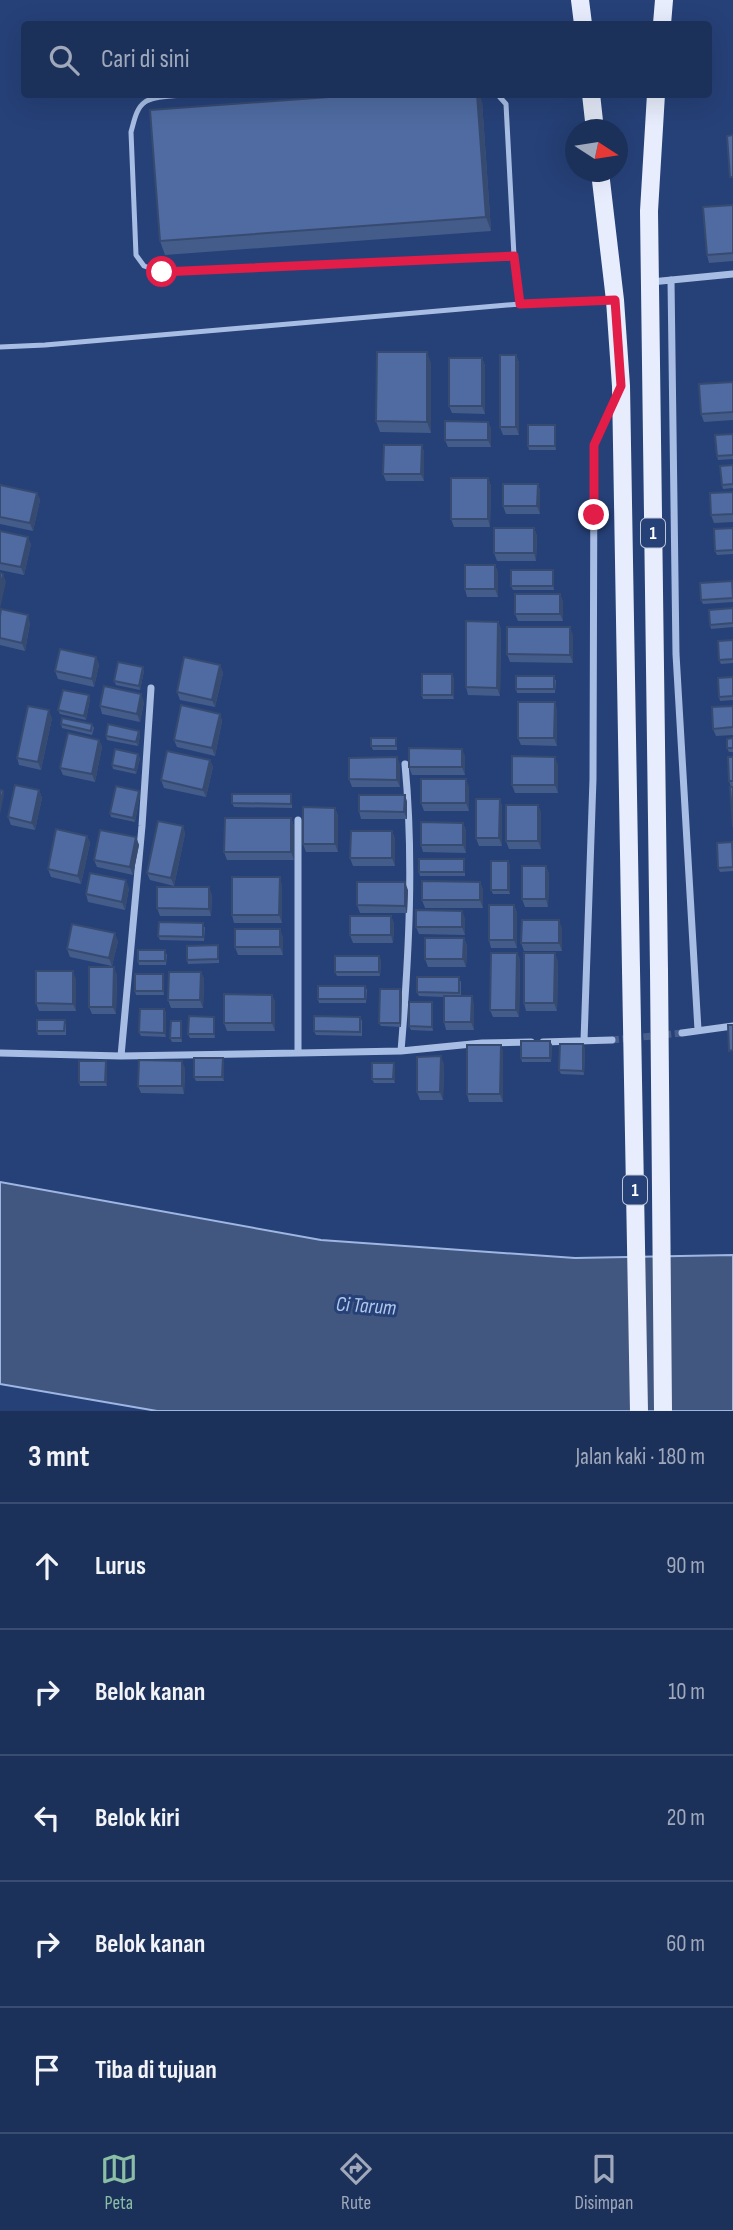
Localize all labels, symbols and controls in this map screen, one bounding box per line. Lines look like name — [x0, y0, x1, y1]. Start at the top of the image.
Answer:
search box — [21, 21, 712, 98]
icon: search — [45, 41, 83, 79]
text: Cari di sini — [101, 44, 190, 75]
north arrow — [565, 119, 628, 182]
route start — [146, 256, 177, 287]
route end — [578, 499, 609, 530]
road number: 1 — [641, 518, 665, 548]
road number: 1 — [623, 1176, 647, 1204]
water label: Ci Tarum — [335, 1291, 397, 1321]
text: 3 mnt — [28, 1439, 89, 1475]
text: Jalan kaki · 180 m — [575, 1443, 705, 1471]
icon: ahead — [28, 1547, 66, 1585]
text: Lurus — [95, 1551, 146, 1582]
text: 90 m — [666, 1552, 705, 1580]
icon: right — [28, 1673, 66, 1711]
text: Belok kanan — [95, 1677, 205, 1708]
text: 10 m — [668, 1678, 705, 1706]
icon: left — [28, 1799, 66, 1837]
text: Belok kiri — [95, 1803, 180, 1834]
text: 20 m — [667, 1804, 705, 1832]
icon: right — [28, 1925, 66, 1963]
text: Belok kanan — [95, 1929, 205, 1960]
text: 60 m — [666, 1930, 705, 1958]
icon: arrive — [28, 2051, 66, 2089]
text: Tiba di tujuan — [95, 2055, 217, 2086]
tab: Peta — [100, 2150, 138, 2215]
tab: Rute — [337, 2150, 375, 2215]
tab: Disimpan — [575, 2150, 633, 2215]

